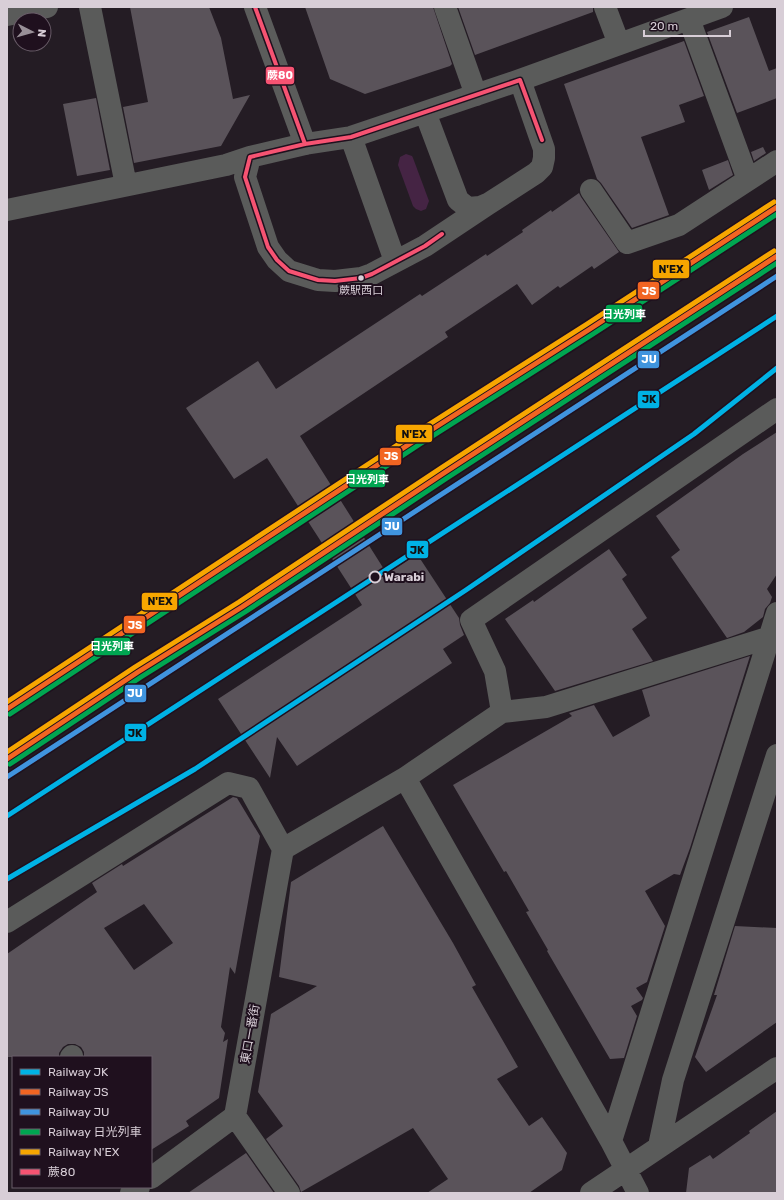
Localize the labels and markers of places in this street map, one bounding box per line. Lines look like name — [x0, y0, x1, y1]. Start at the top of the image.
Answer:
marker: 蕨駅西口 — [356, 273, 366, 283]
place label: 蕨駅西口 — [339, 284, 383, 297]
marker: Warabi — [368, 570, 382, 584]
place label: Warabi — [384, 570, 424, 584]

